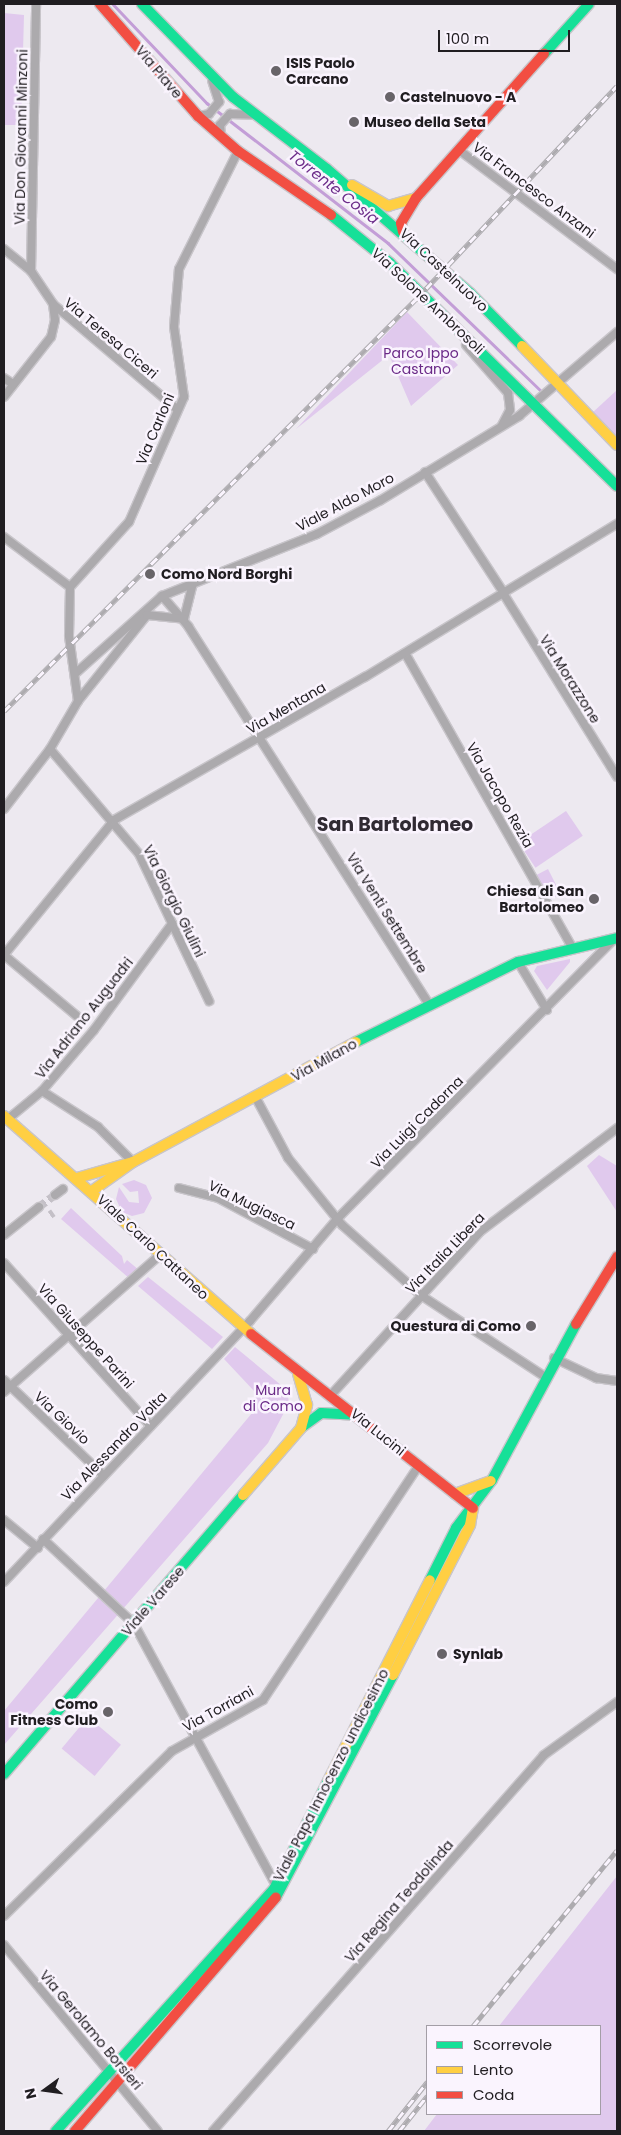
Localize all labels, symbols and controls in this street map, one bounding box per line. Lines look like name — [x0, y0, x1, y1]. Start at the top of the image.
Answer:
scale bar — [441, 20, 574, 52]
text: 100 m — [446, 28, 489, 49]
street label: Via Piave — [132, 42, 186, 102]
street label: Via Don Giovanni Minzoni — [11, 49, 31, 225]
place label: ISIS Paolo Carcano — [286, 55, 355, 88]
marker: ISIS Paolo Carcano — [270, 65, 282, 77]
place label: Castelnuovo - A — [400, 89, 516, 105]
marker: Castelnuovo - A — [384, 91, 396, 103]
place label: Museo della Seta — [364, 114, 486, 130]
marker: Museo della Seta — [348, 116, 360, 128]
street label: Via Francesco Anzani — [469, 138, 599, 242]
water label: Torrente Cosia — [285, 146, 383, 228]
street label: Via Castelnuovo — [396, 225, 492, 315]
street label: Via Solone Ambrosoli — [368, 244, 488, 358]
street label: Via Teresa Ciceri — [61, 294, 161, 382]
park label: Parco Ippo Castano — [383, 345, 459, 378]
street label: Via Carloni — [132, 391, 178, 467]
street label: Viale Aldo Moro — [293, 469, 397, 535]
place label: Como Nord Borghi — [161, 566, 292, 582]
marker: Como Nord Borghi — [143, 567, 157, 581]
street label: Via Morazzone — [536, 632, 604, 726]
street label: Via Mentana — [243, 679, 329, 737]
street label: Via Jacopo Rezia — [463, 739, 537, 851]
district label: San Bartolomeo — [317, 814, 473, 836]
street label: Via Giorgio Giulini — [140, 842, 208, 960]
street label: Via Venti Settembre — [343, 850, 431, 976]
place label: Chiesa di San Bartolomeo — [487, 883, 584, 916]
marker: Chiesa di San Bartolomeo — [588, 893, 600, 905]
street label: Via Adriano Auguadri — [31, 954, 137, 1082]
street label: Via Milano — [288, 1035, 360, 1085]
street label: Via Luigi Cadorna — [367, 1072, 467, 1172]
street label: Via Mugiasca — [206, 1177, 298, 1233]
street label: Viale Carlo Cattaneo — [94, 1191, 212, 1303]
street label: Via Italia Libera — [402, 1209, 488, 1297]
street label: Via Giuseppe Parini — [34, 1280, 138, 1392]
place label: Questura di Como — [391, 1318, 521, 1334]
marker: Questura di Como — [525, 1320, 537, 1332]
park label: Mura di Como — [243, 1382, 303, 1414]
street label: Via Giovio — [31, 1388, 93, 1448]
street label: Via Alessandro Volta — [58, 1388, 170, 1504]
street label: Via Lucini — [347, 1405, 409, 1459]
street label: Viale Varese — [118, 1563, 188, 1639]
place label: Synlab — [453, 1646, 503, 1662]
marker: Synlab — [435, 1647, 449, 1661]
street label: Viale Papa Innocenzo undicesimo — [270, 1666, 392, 1884]
street label: Via Torriani — [180, 1683, 256, 1735]
place label: Como Fitness Club — [10, 1696, 98, 1728]
marker: Como Fitness Club — [102, 1706, 114, 1718]
street label: Via Regina Teodolinda — [341, 1836, 457, 1966]
street label: Via Gerolamo Borsieri — [36, 1967, 146, 2093]
legend — [426, 2025, 601, 2115]
text: Scorrevole — [473, 2034, 552, 2055]
text: Lento — [473, 2059, 513, 2080]
north arrow — [20, 2065, 70, 2115]
text: Coda — [473, 2084, 514, 2105]
text: N — [19, 2086, 41, 2101]

